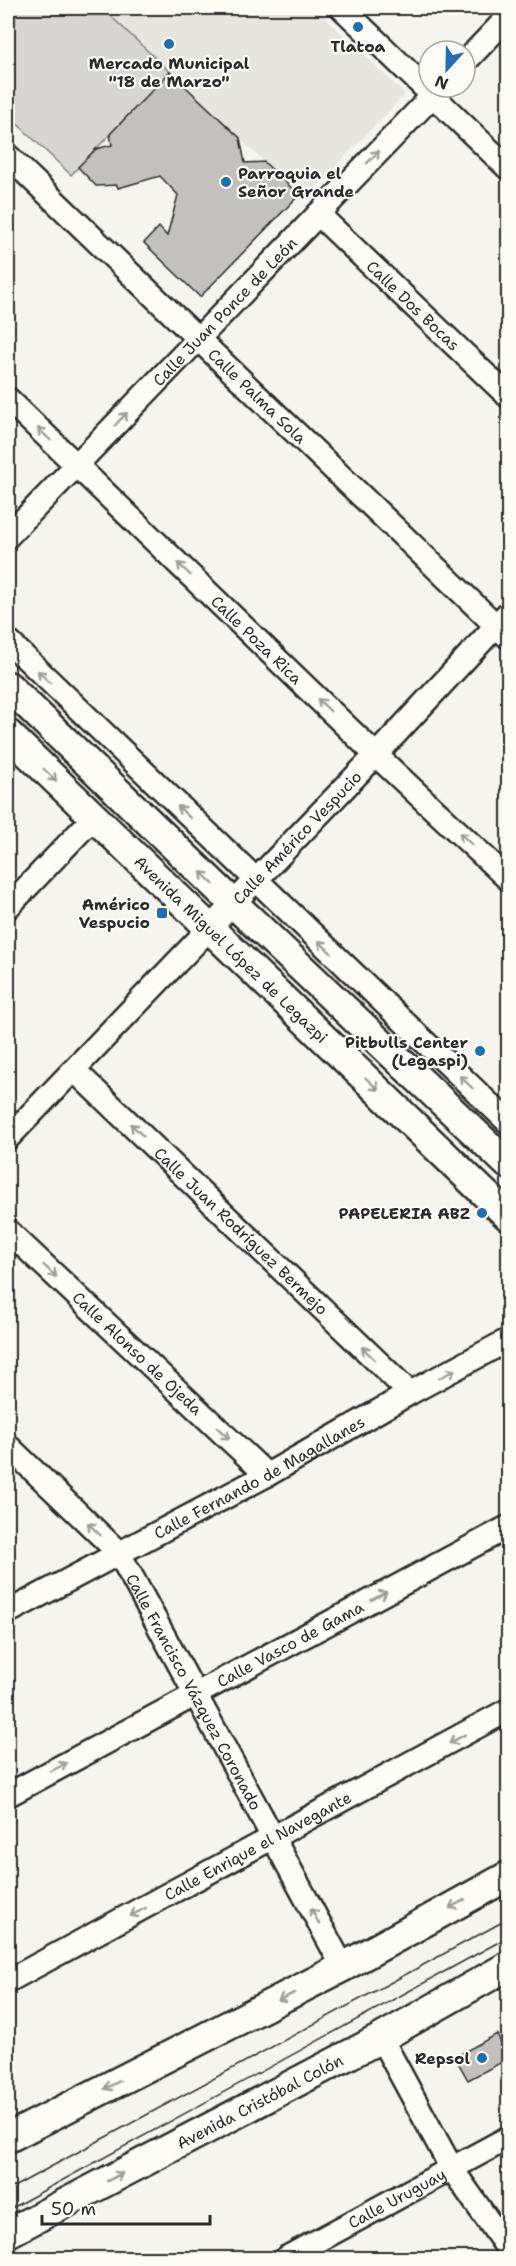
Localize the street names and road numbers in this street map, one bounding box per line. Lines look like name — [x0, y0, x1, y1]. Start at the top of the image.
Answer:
street label: Calle Juan Ponce de León — [148, 232, 301, 390]
street label: Calle Dos Bocas — [362, 256, 465, 355]
street label: Calle Palma Sola — [204, 344, 311, 448]
street label: Calle Poza Rica — [207, 591, 307, 689]
street label: Calle Américo Vespucio — [228, 766, 366, 909]
street label: Avenida Miguel López de Legazpi — [130, 851, 333, 1047]
street label: Calle Juan Rodríguez Bermejo — [150, 1142, 333, 1319]
street label: Calle Alonso de Ojeda — [68, 1287, 207, 1419]
street label: Calle Fernando de Magallanes — [150, 1411, 368, 1544]
street label: Calle Francisco Vázquez Coronado — [122, 1570, 267, 1814]
street label: Calle Vasco de Gama — [213, 1596, 367, 1692]
street label: Calle Enrique el Navegante — [160, 1786, 355, 1905]
street label: Avenida Cristóbal Colón — [173, 2049, 347, 2154]
street label: Calle Uruguay — [344, 2163, 449, 2233]

